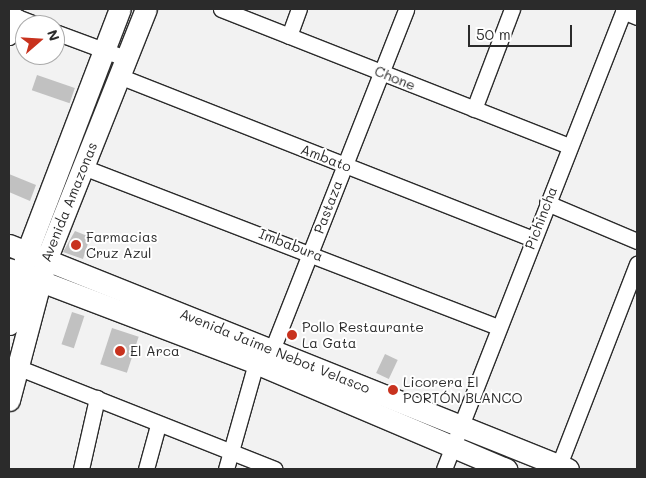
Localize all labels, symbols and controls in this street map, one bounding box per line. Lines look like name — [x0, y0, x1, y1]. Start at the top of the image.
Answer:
north arrow — [15, 15, 65, 65]
scale bar — [471, 15, 575, 47]
text: 50 m — [476, 24, 511, 44]
text: N — [43, 27, 64, 43]
street label: Chone — [372, 62, 418, 94]
street label: Avenida Amazonas — [37, 140, 101, 264]
street label: Ambato — [298, 141, 354, 175]
street label: Pastaza — [310, 178, 346, 236]
street label: Pichincha — [521, 184, 561, 252]
street label: Imbabura — [257, 225, 325, 265]
place label: Farmacias Cruz Azul — [86, 229, 157, 262]
marker: Farmacias Cruz Azul — [70, 239, 82, 251]
street label: Avenida Jaime Nebot Velasco — [177, 305, 373, 397]
place label: Pollo Restaurante La Gata — [302, 319, 424, 352]
marker: Pollo Restaurante La Gata — [286, 329, 298, 341]
place label: El Arca — [130, 343, 180, 359]
marker: El Arca — [114, 345, 126, 357]
place label: Licorera El PORTÓN BLANCO — [403, 374, 522, 407]
marker: Licorera El PORTÓN BLANCO — [387, 384, 399, 396]

